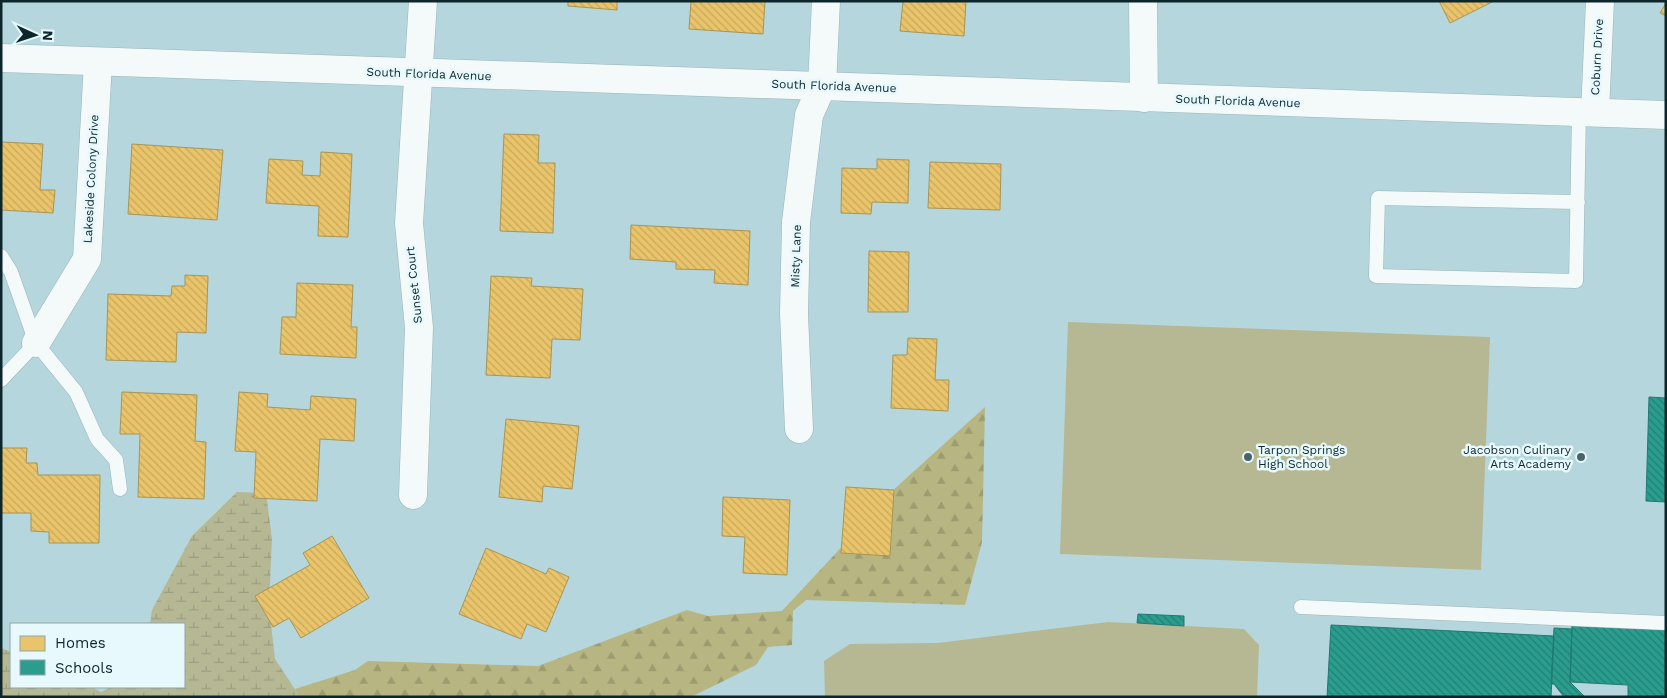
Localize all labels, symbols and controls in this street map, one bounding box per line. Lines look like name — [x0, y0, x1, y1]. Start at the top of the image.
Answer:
north arrow — [10, 10, 60, 60]
street label: Coburn Drive — [1588, 18, 1606, 96]
text: N — [40, 30, 56, 41]
street label: South Florida Avenue — [366, 65, 492, 83]
street label: South Florida Avenue — [771, 77, 897, 95]
street label: South Florida Avenue — [1175, 92, 1301, 110]
street label: Lakeside Colony Drive — [81, 114, 101, 244]
street label: Misty Lane — [788, 224, 804, 288]
street label: Sunset Court — [403, 246, 425, 324]
place label: Tarpon Springs High School — [1258, 443, 1345, 471]
place label: Jacobson Culinary Arts Academy — [1463, 443, 1572, 471]
marker: Tarpon Springs High School — [1242, 451, 1254, 463]
marker: Jacobson Culinary Arts Academy — [1575, 451, 1587, 463]
legend — [10, 623, 185, 688]
text: Homes — [55, 634, 106, 652]
text: Schools — [55, 659, 113, 677]

